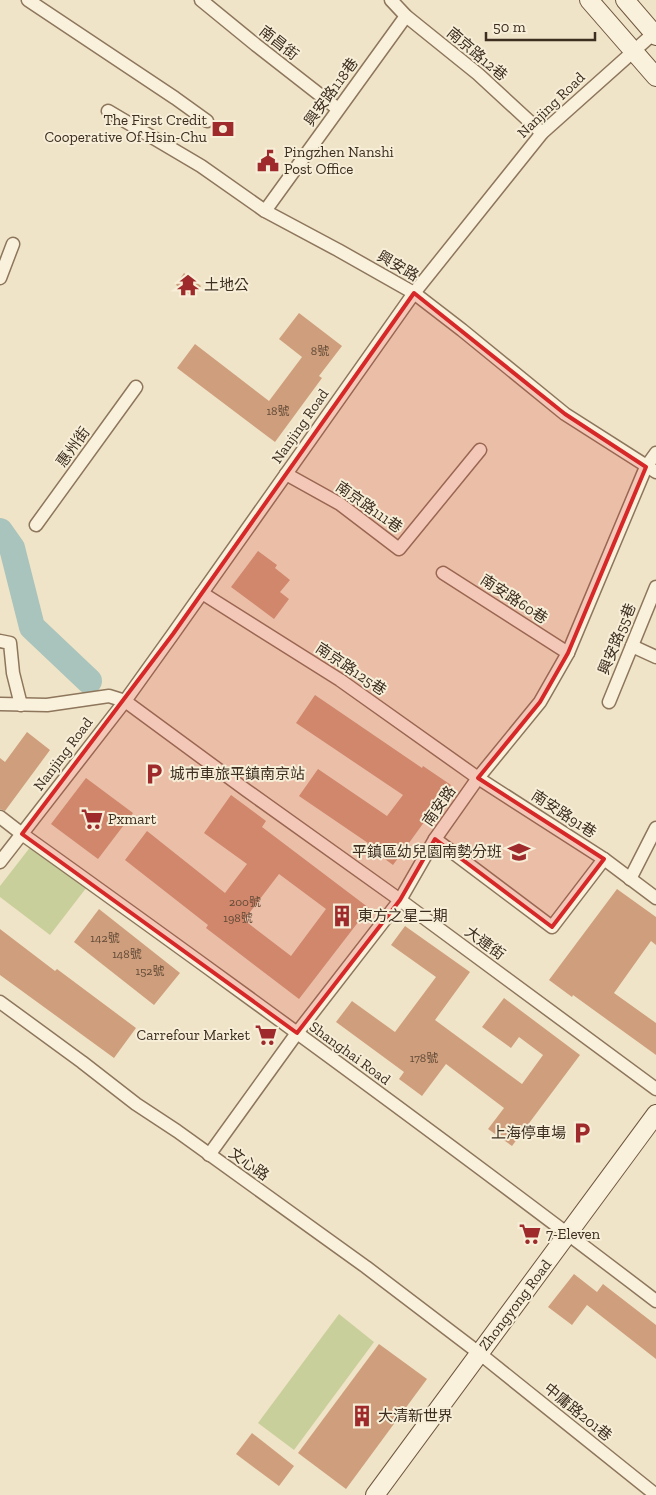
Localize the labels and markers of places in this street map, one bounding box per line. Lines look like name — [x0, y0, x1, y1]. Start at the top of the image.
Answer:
place label: The First Credit Cooperative Of Hsin-Chu — [44, 111, 208, 146]
bank icon: The First Credit Cooperative Of Hsin-Chu — [210, 116, 236, 142]
place label: Pingzhen Nanshi Post Office — [284, 143, 394, 178]
public building icon: Pingzhen Nanshi Post Office — [255, 148, 281, 174]
temple icon: 土地公 — [175, 272, 201, 298]
place label: 土地公 — [204, 276, 249, 294]
parking icon: 城市車旅平鎮南京站 — [141, 761, 167, 787]
place label: 城市車旅平鎮南京站 — [170, 765, 305, 783]
supermarket icon: Pxmart — [79, 806, 105, 832]
place label: Pxmart — [108, 810, 157, 828]
school or university icon: 平鎮區幼兒園南勢分班 — [506, 839, 532, 865]
place label: 平鎮區幼兒園南勢分班 — [352, 843, 502, 861]
building icon: 東方之星二期 — [329, 903, 355, 929]
place label: 東方之星二期 — [358, 907, 448, 925]
supermarket icon: Carrefour Market — [253, 1022, 279, 1048]
place label: Carrefour Market — [136, 1026, 250, 1044]
parking icon: 上海停車場 — [569, 1120, 595, 1146]
place label: 上海停車場 — [491, 1124, 566, 1142]
supermarket icon: 7-Eleven — [517, 1221, 543, 1247]
place label: 7-Eleven — [546, 1225, 601, 1243]
building icon: 大清新世界 — [349, 1403, 375, 1429]
place label: 大清新世界 — [378, 1407, 453, 1425]

